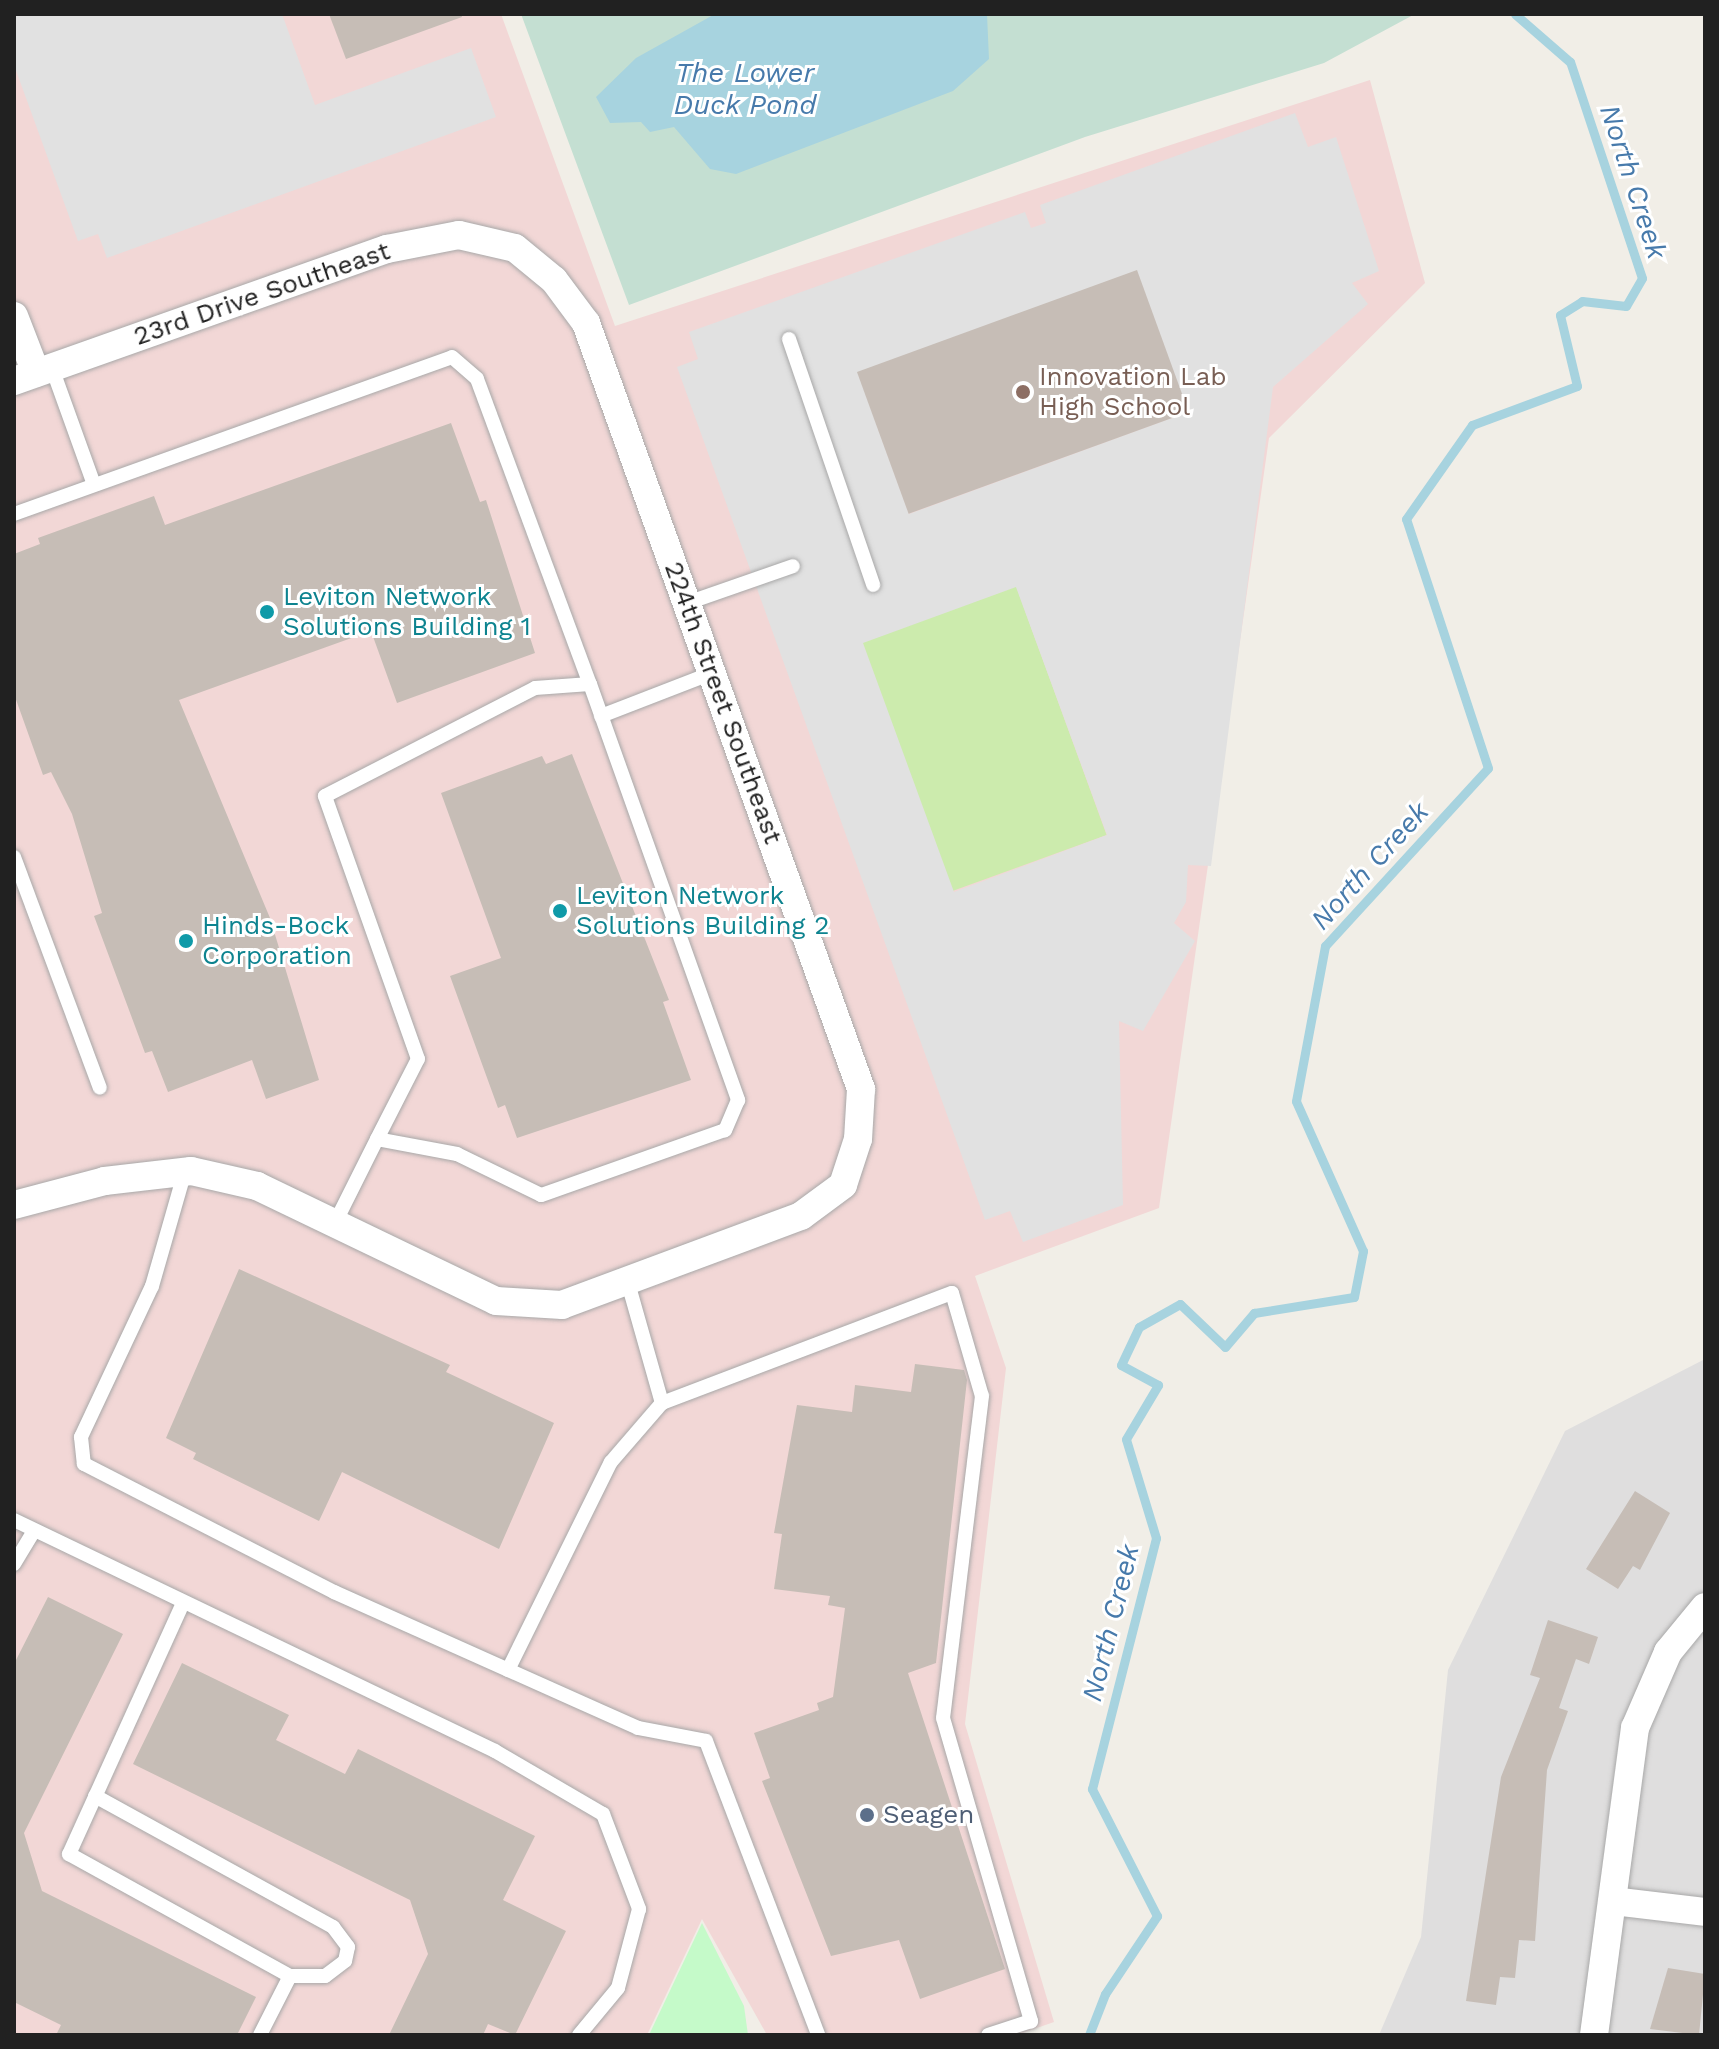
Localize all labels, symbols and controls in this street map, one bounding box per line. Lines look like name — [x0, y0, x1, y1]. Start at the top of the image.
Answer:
water label: The Lower Duck Pond — [673, 56, 817, 122]
water label: North Creek — [1592, 101, 1674, 263]
street label: 23rd Drive Southeast — [130, 235, 394, 353]
place label: Innovation Lab High School — [1039, 361, 1227, 422]
marker: Innovation Lab High School — [1014, 383, 1032, 401]
street label: 224th Street Southeast — [657, 558, 789, 848]
place label: Leviton Network Solutions Building 1 — [283, 581, 531, 642]
marker: Leviton Network Solutions Building 1 — [258, 603, 276, 621]
water label: North Creek — [1304, 795, 1436, 937]
place label: Leviton Network Solutions Building 2 — [576, 880, 829, 942]
marker: Leviton Network Solutions Building 2 — [551, 902, 569, 920]
place label: Hinds-Bock Corporation — [202, 910, 352, 972]
marker: Hinds-Bock Corporation — [177, 932, 195, 950]
water label: North Creek — [1075, 1541, 1147, 1705]
place label: Seagen — [883, 1799, 974, 1831]
marker: Seagen — [858, 1806, 876, 1824]

